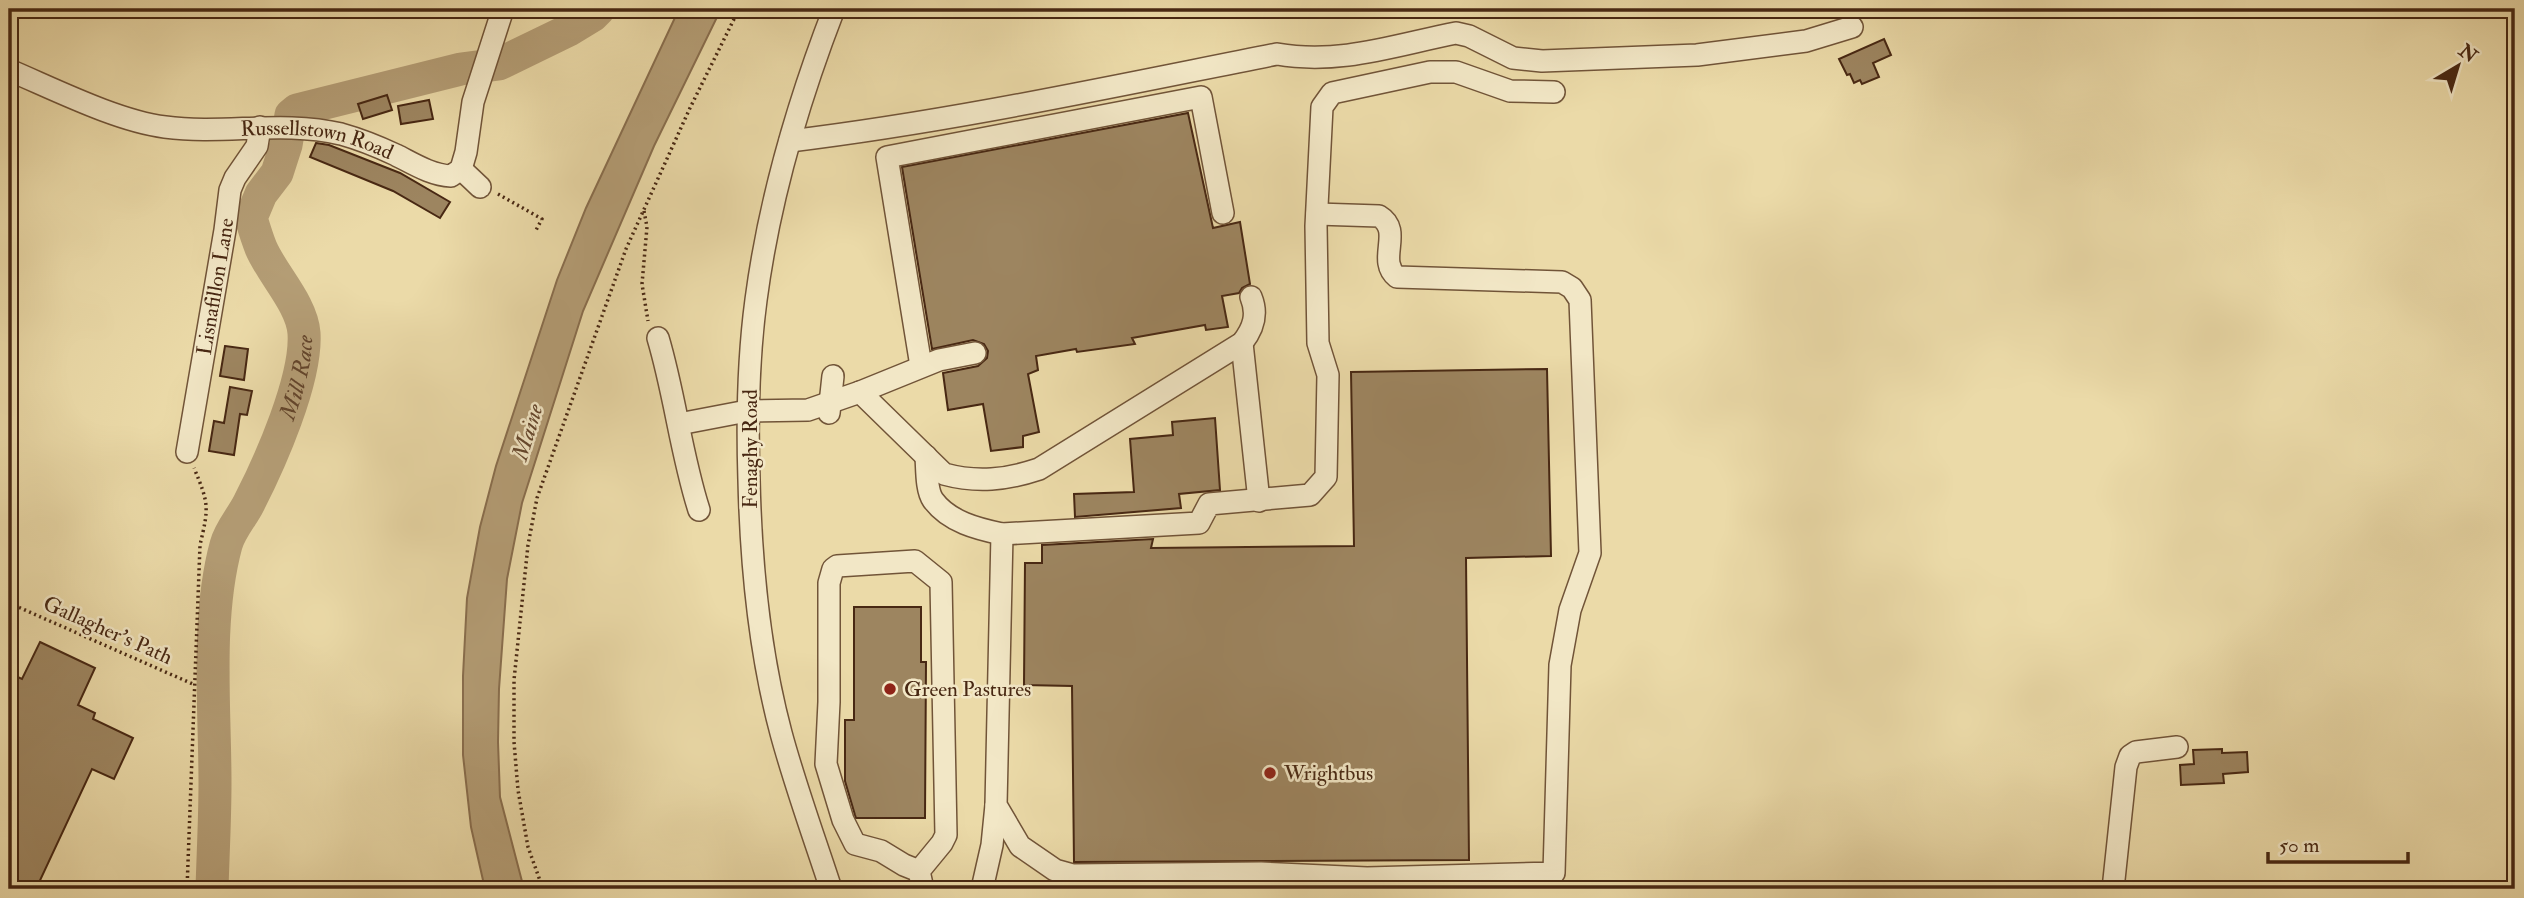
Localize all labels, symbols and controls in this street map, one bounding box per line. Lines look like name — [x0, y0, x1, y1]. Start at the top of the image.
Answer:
north arrow — [2422, 32, 2492, 102]
text: N — [2453, 38, 2483, 69]
street label: Russellstown Road — [240, 115, 398, 166]
street label: Lisnafillon Lane — [191, 216, 240, 357]
water label: Mill Race — [272, 335, 319, 425]
street label: Fenaghy Road — [737, 389, 764, 509]
water label: Maine — [505, 400, 550, 466]
street label: Gallagher's Path — [39, 590, 177, 671]
place label: Green Pastures — [904, 676, 1031, 703]
marker: Green Pastures — [882, 681, 898, 697]
place label: Wrightbus — [1283, 760, 1373, 787]
marker: Wrightbus — [1262, 765, 1278, 781]
scale bar — [2268, 821, 2408, 865]
text: 50 m — [2279, 832, 2320, 859]

